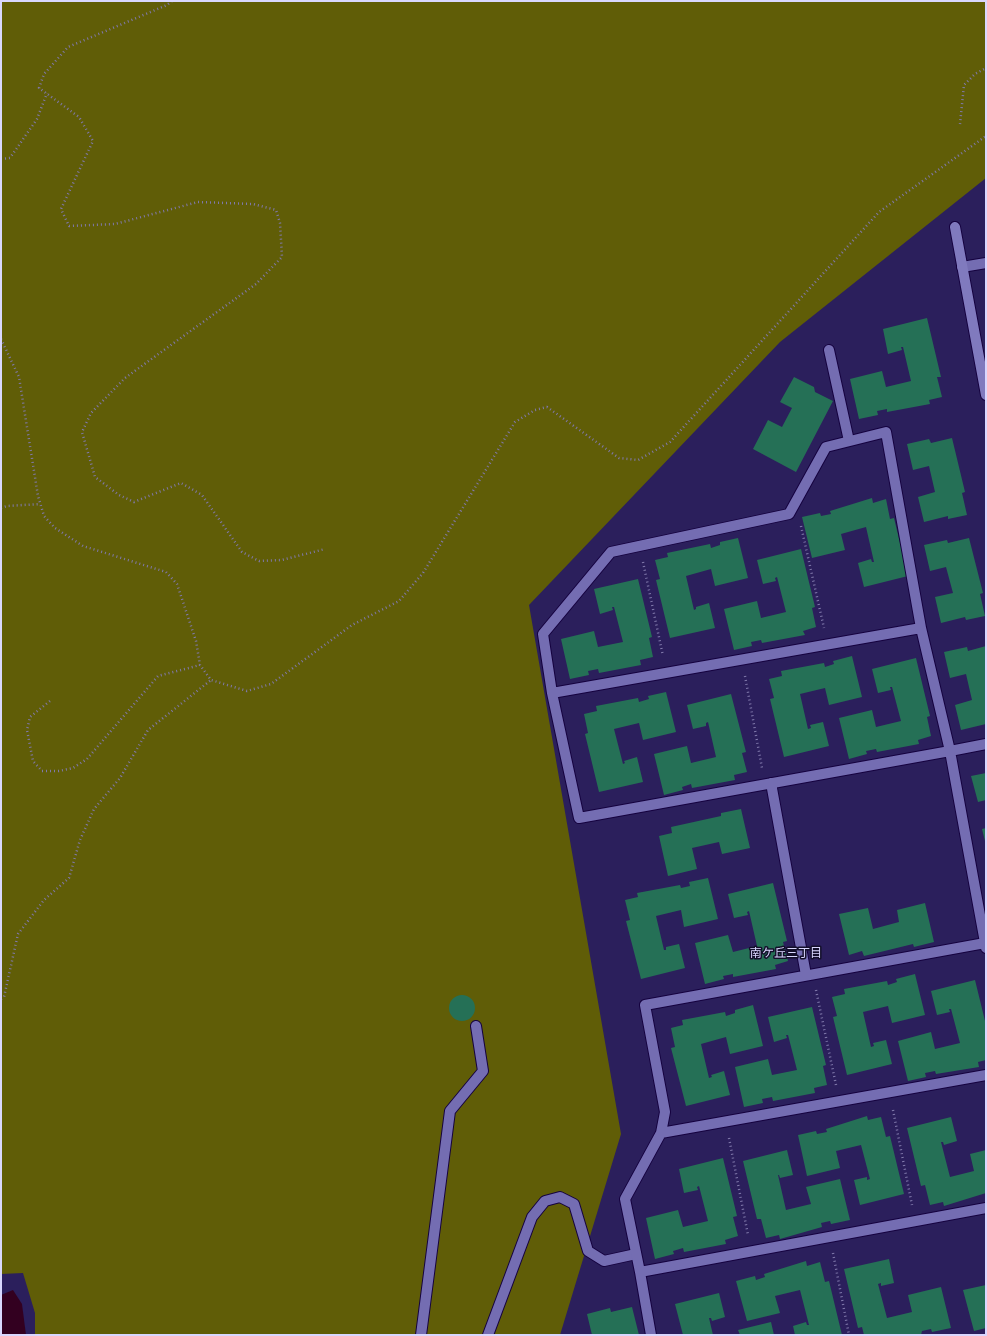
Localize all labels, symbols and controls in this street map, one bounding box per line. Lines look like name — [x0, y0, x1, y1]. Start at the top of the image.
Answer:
district label: 南ケ丘三丁目 — [750, 947, 822, 961]

